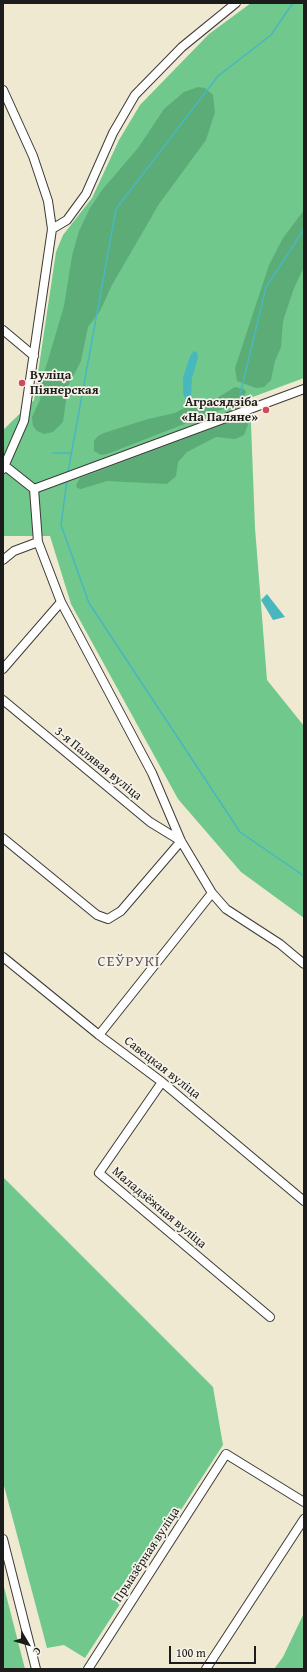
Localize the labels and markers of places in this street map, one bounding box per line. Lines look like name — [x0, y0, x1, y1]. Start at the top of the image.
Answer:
place label: Вуліца Піянерская — [30, 368, 99, 399]
marker: Вуліца Піянерская — [17, 378, 27, 388]
place label: Аграсядзіба «На Паляне» — [181, 395, 258, 426]
marker: Аграсядзіба «На Паляне» — [261, 405, 271, 415]

